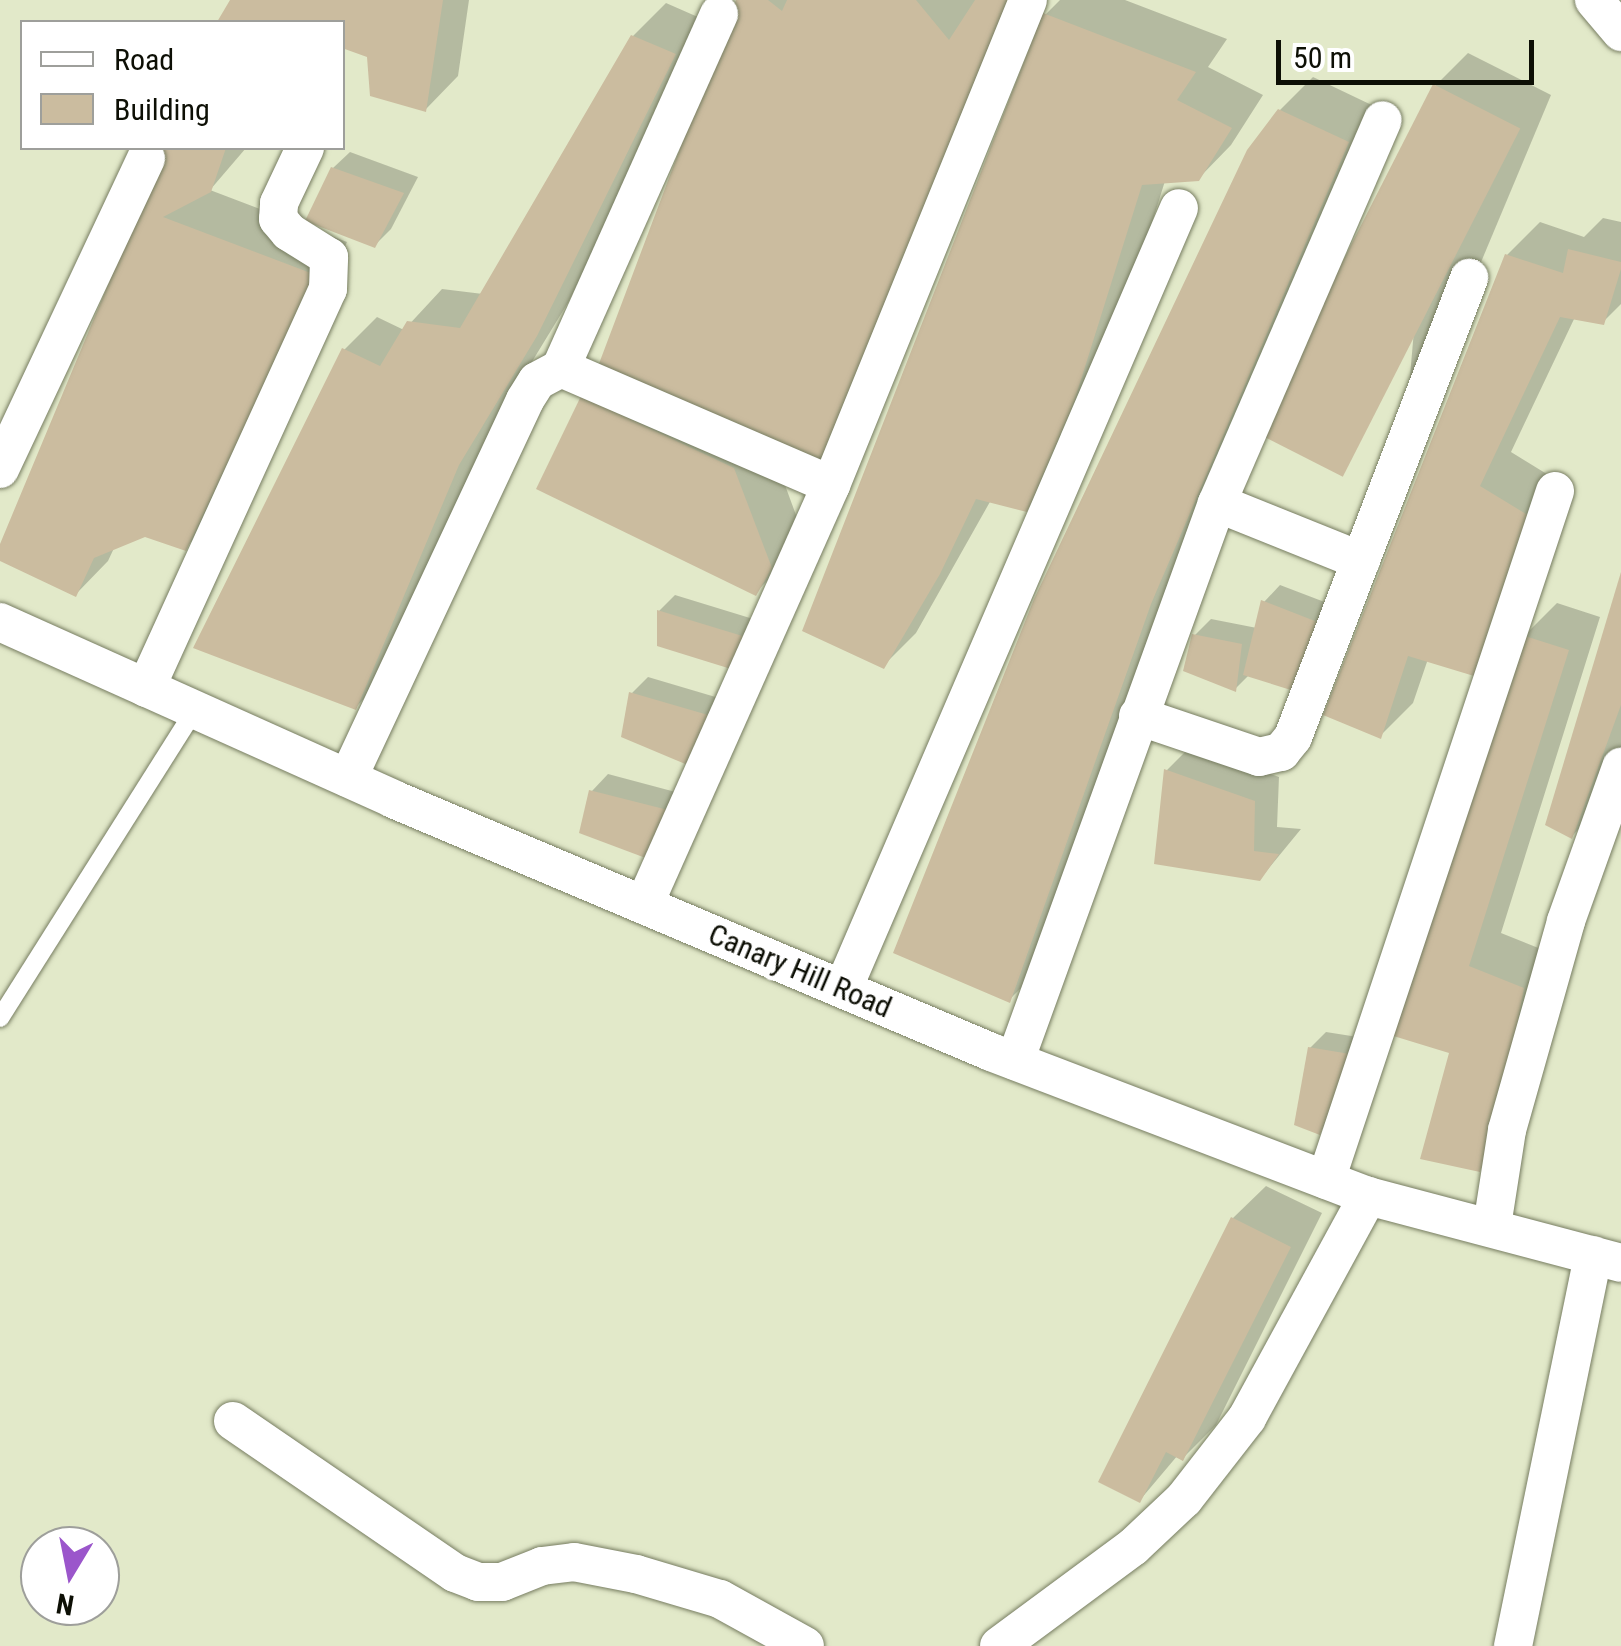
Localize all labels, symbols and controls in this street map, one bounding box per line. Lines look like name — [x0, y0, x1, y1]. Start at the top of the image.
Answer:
legend — [20, 20, 345, 150]
scale bar — [1281, 20, 1538, 82]
text: 50 m — [1293, 40, 1352, 75]
text: Road — [114, 42, 174, 77]
text: Building — [114, 92, 210, 127]
street label: Canary Hill Road — [703, 916, 897, 1026]
north arrow — [20, 1526, 120, 1626]
text: N — [54, 1586, 76, 1622]

